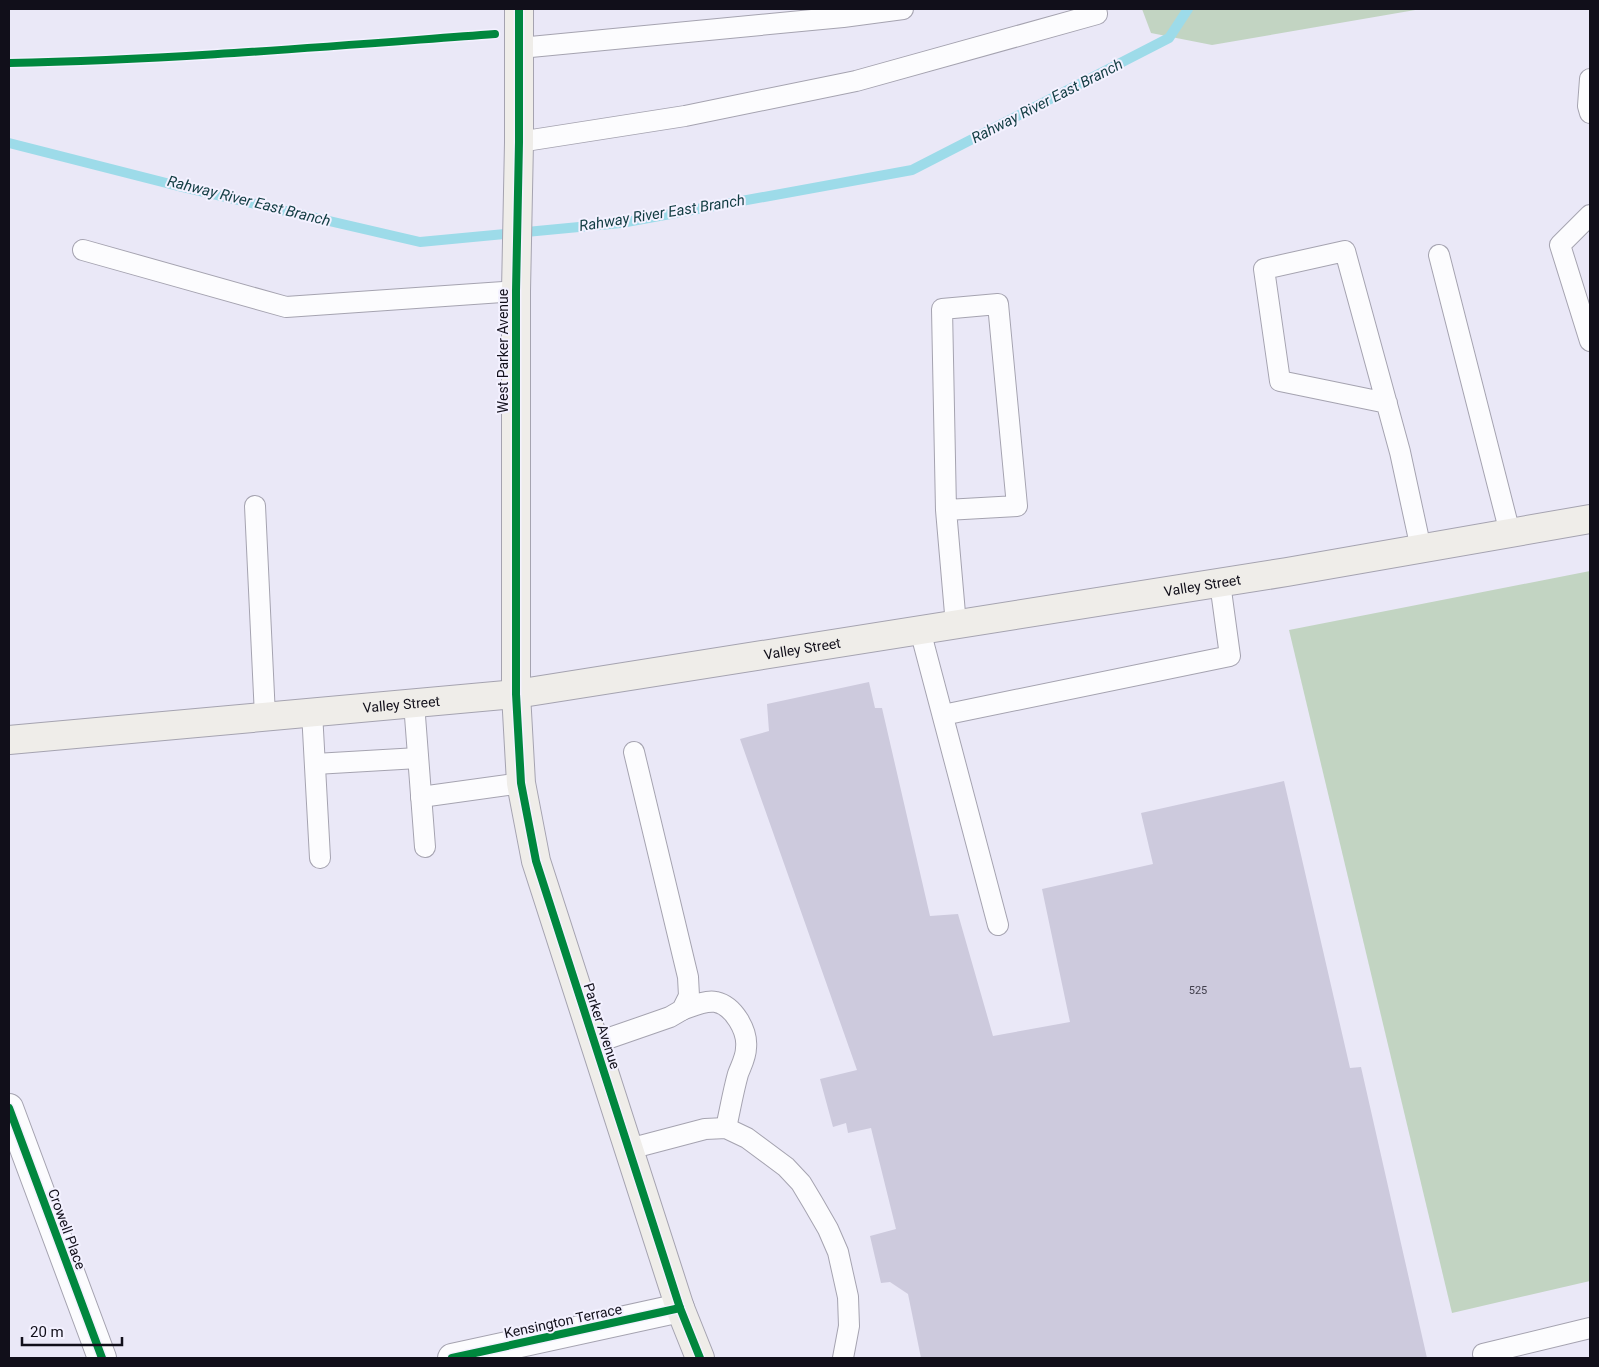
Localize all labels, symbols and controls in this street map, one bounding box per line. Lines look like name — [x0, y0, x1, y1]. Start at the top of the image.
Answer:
water label: Rahway River East Branch — [968, 55, 1126, 147]
water label: Rahway River East Branch — [166, 172, 332, 230]
water label: Rahway River East Branch — [578, 191, 746, 235]
street label: West Parker Avenue — [495, 289, 511, 413]
street label: Valley Street — [1163, 571, 1242, 599]
street label: Valley Street — [763, 635, 842, 663]
street label: Valley Street — [362, 693, 441, 716]
street label: Parker Avenue — [581, 981, 623, 1071]
house number: 525 — [1189, 984, 1207, 997]
street label: Crowell Place — [45, 1187, 89, 1271]
street label: Kensington Terrace — [503, 1301, 623, 1341]
scale bar — [22, 1314, 122, 1346]
text: 20 m — [30, 1323, 64, 1341]

